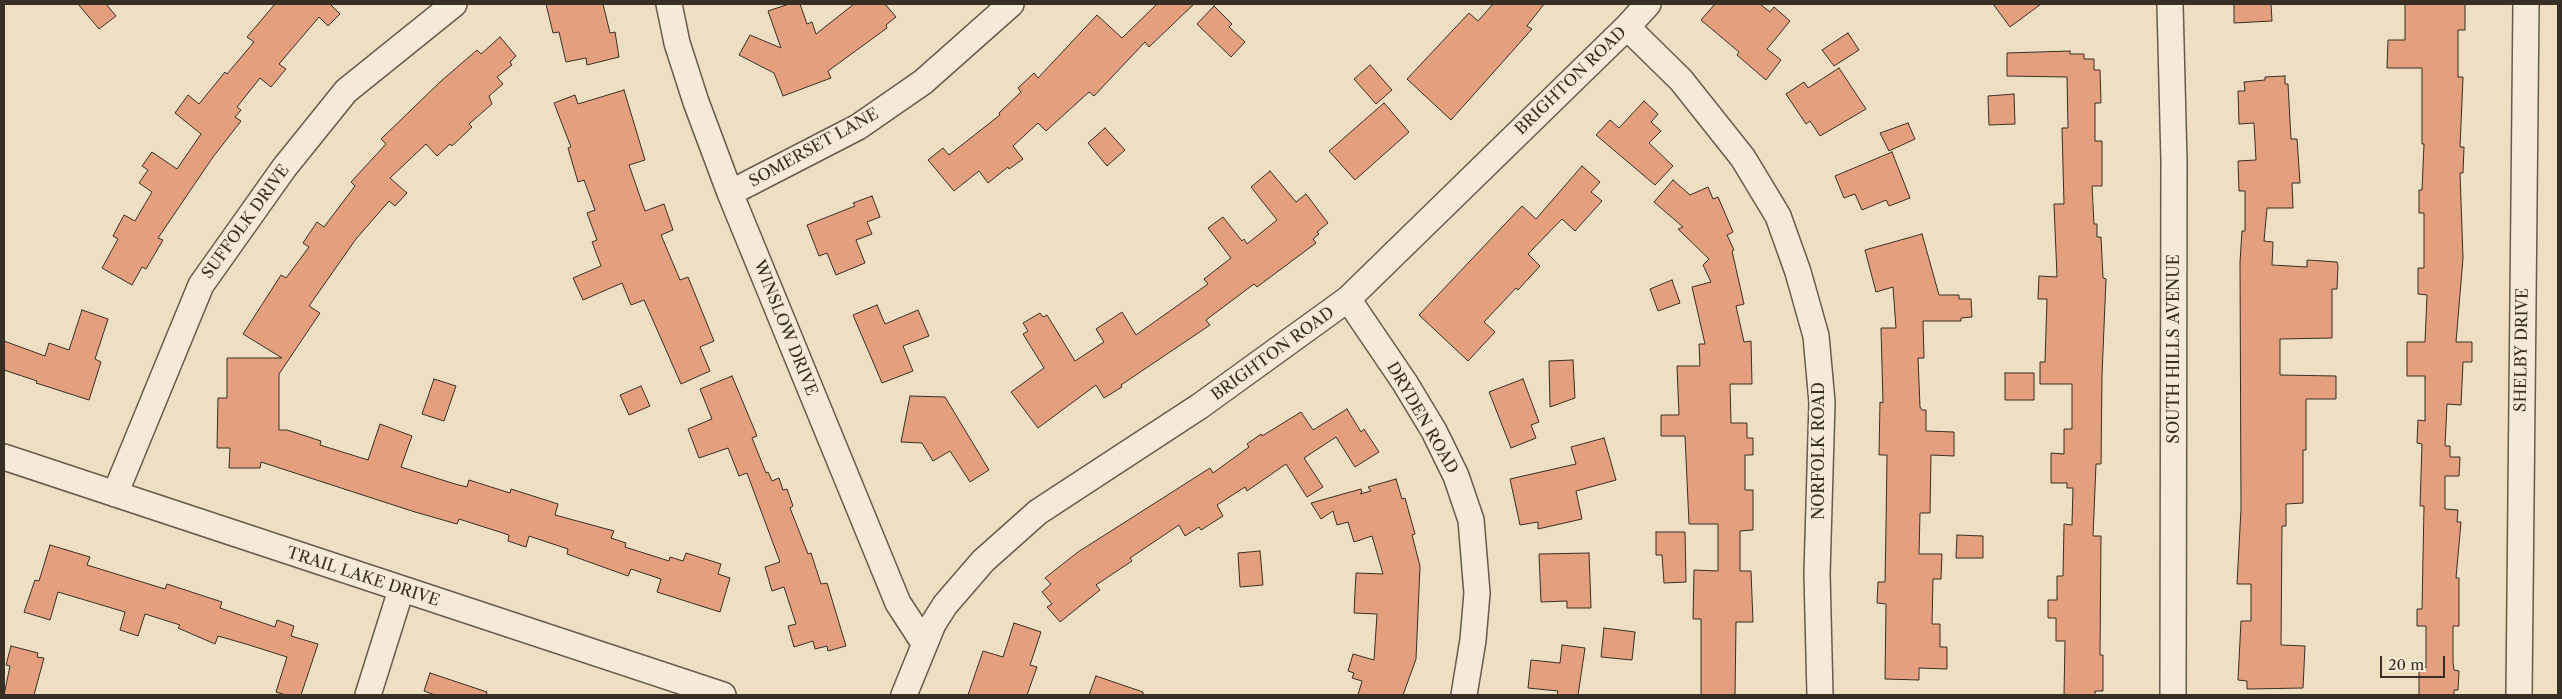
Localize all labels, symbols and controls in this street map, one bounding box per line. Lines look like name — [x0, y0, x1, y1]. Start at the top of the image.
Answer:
street label: BRIGHTON ROAD — [1511, 23, 1631, 139]
street label: SOMERSET LANE — [746, 104, 882, 192]
street label: SUFFOLK DRIVE — [198, 161, 294, 283]
street label: SOUTH HILLS AVENUE — [2164, 254, 2184, 444]
street label: WINSLOW DRIVE — [749, 257, 821, 399]
street label: SHELBY DRIVE — [2511, 288, 2533, 412]
street label: BRIGHTON ROAD — [1208, 303, 1338, 405]
street label: DRYDEN ROAD — [1382, 359, 1462, 477]
street label: NORFOLK ROAD — [1809, 382, 1829, 520]
street label: TRAIL LAKE DRIVE — [284, 543, 442, 611]
scale bar — [2382, 646, 2447, 678]
text: 20 m — [2388, 655, 2424, 674]

